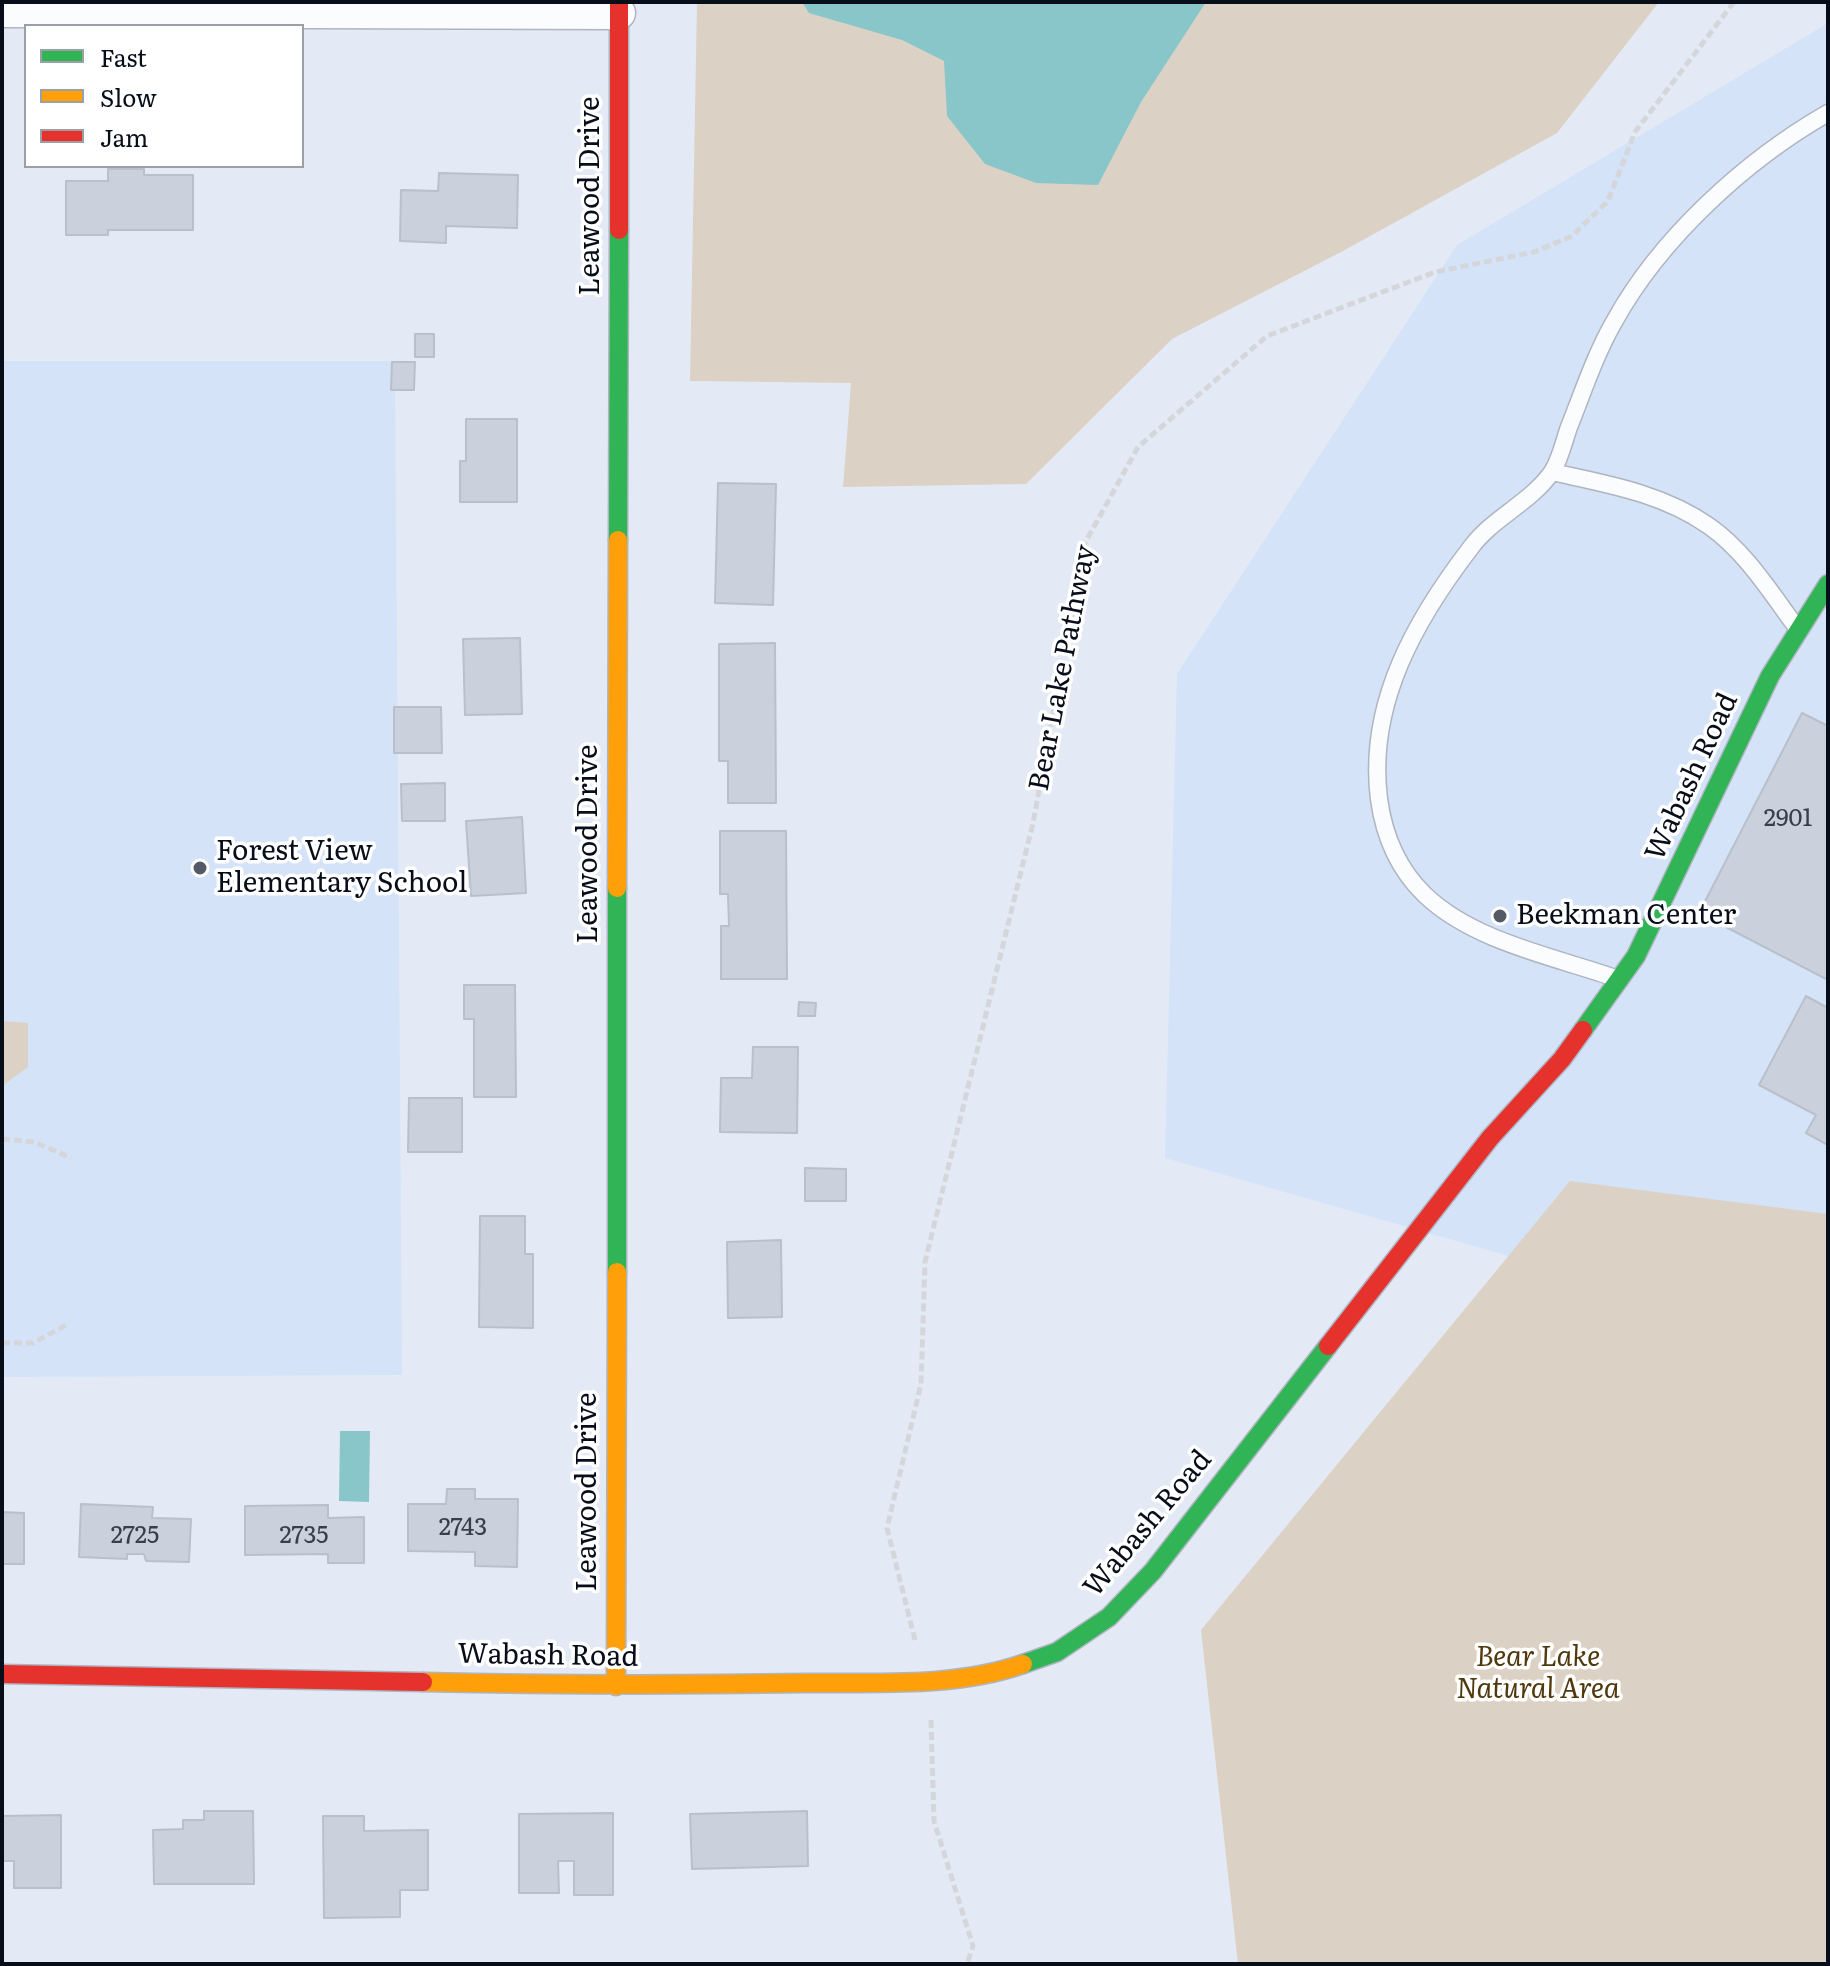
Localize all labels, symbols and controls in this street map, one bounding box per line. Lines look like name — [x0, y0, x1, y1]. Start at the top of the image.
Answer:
legend — [24, 24, 304, 168]
text: Fast — [100, 39, 147, 74]
text: Slow — [100, 79, 157, 114]
street label: Leawood Drive — [574, 96, 608, 296]
text: Jam — [100, 119, 148, 154]
street label: Bear Lake Pathway — [1023, 542, 1103, 794]
street label: Wabash Road — [1639, 688, 1745, 866]
street label: Leawood Drive — [572, 744, 606, 944]
house number: 2901 — [1764, 805, 1812, 833]
place label: Forest View Elementary School — [216, 835, 467, 901]
marker: Forest View Elementary School — [191, 859, 209, 877]
place label: Beekman Center — [1516, 899, 1736, 933]
marker: Beekman Center — [1491, 907, 1509, 925]
street label: Leawood Drive — [571, 1392, 605, 1592]
street label: Wabash Road — [1077, 1444, 1219, 1604]
house number: 2743 — [439, 1514, 487, 1542]
house number: 2725 — [111, 1522, 159, 1550]
house number: 2735 — [280, 1522, 328, 1550]
street label: Wabash Road — [457, 1638, 639, 1674]
park label: Bear Lake Natural Area — [1456, 1641, 1620, 1707]

